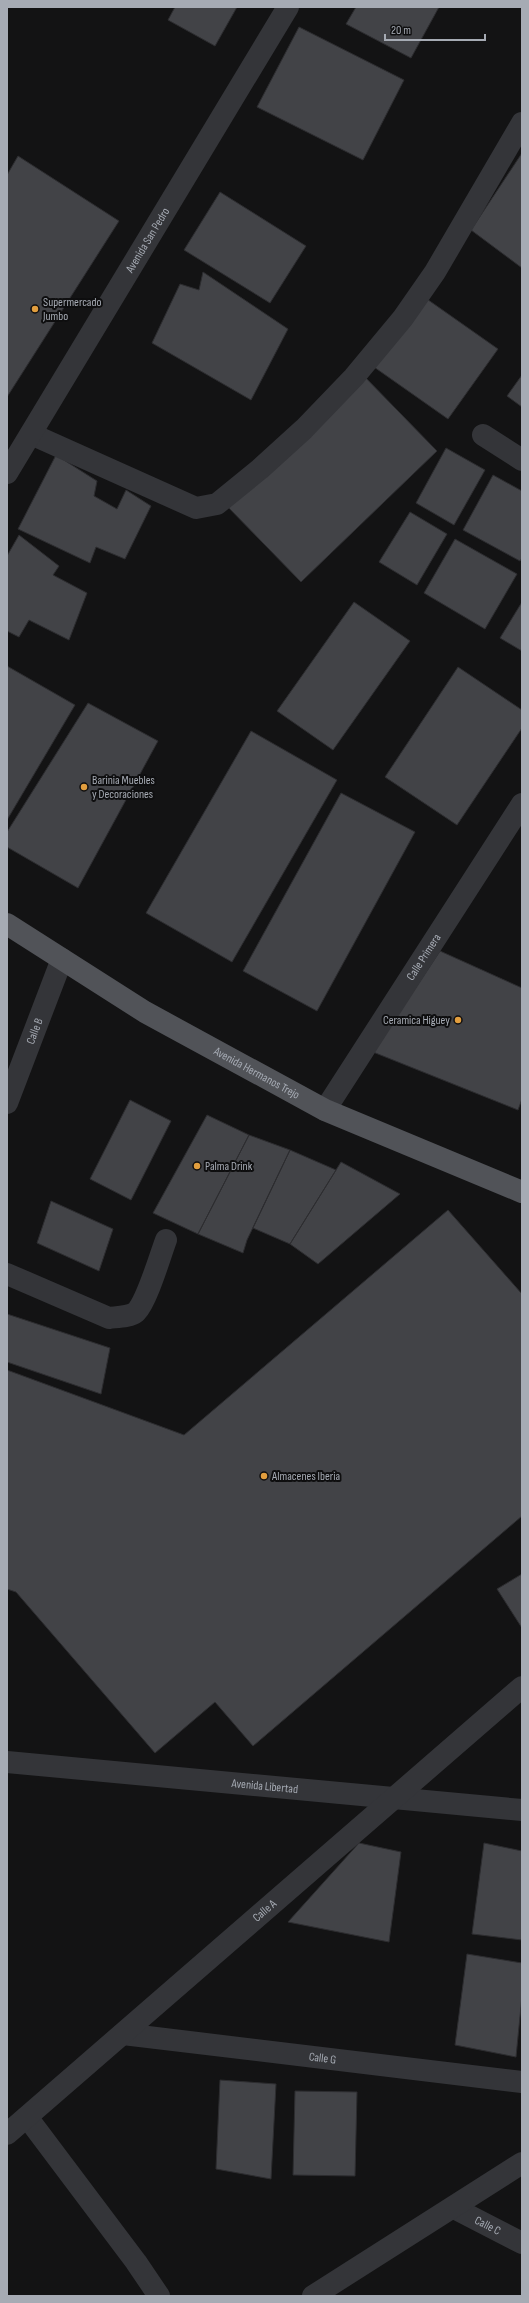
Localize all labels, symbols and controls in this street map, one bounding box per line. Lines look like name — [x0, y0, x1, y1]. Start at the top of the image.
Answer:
scale bar — [385, 16, 485, 42]
text: 20 m — [391, 23, 411, 38]
street label: Avenida San Pedro — [122, 205, 173, 276]
place label: Supermercado Jumbo — [42, 295, 101, 324]
marker: Supermercado Jumbo — [30, 304, 40, 314]
place label: Barinia Muebles y Decoraciones — [92, 773, 155, 802]
marker: Barinia Muebles y Decoraciones — [79, 782, 89, 792]
street label: Calle Primera — [403, 931, 445, 983]
place label: Ceramica Higuey — [383, 1013, 450, 1028]
marker: Ceramica Higuey — [453, 1015, 463, 1025]
street label: Calle B — [23, 1016, 47, 1046]
street label: Avenida Hermanos Trejo — [210, 1043, 302, 1103]
place label: Palma Drink — [205, 1159, 253, 1174]
marker: Palma Drink — [192, 1161, 202, 1171]
place label: Almacenes Iberia — [271, 1469, 341, 1484]
marker: Almacenes Iberia — [259, 1471, 269, 1481]
street label: Avenida Libertad — [230, 1776, 299, 1797]
street label: Calle A — [250, 1896, 280, 1925]
street label: Calle G — [308, 2049, 337, 2068]
street label: Calle C — [472, 2213, 503, 2239]

